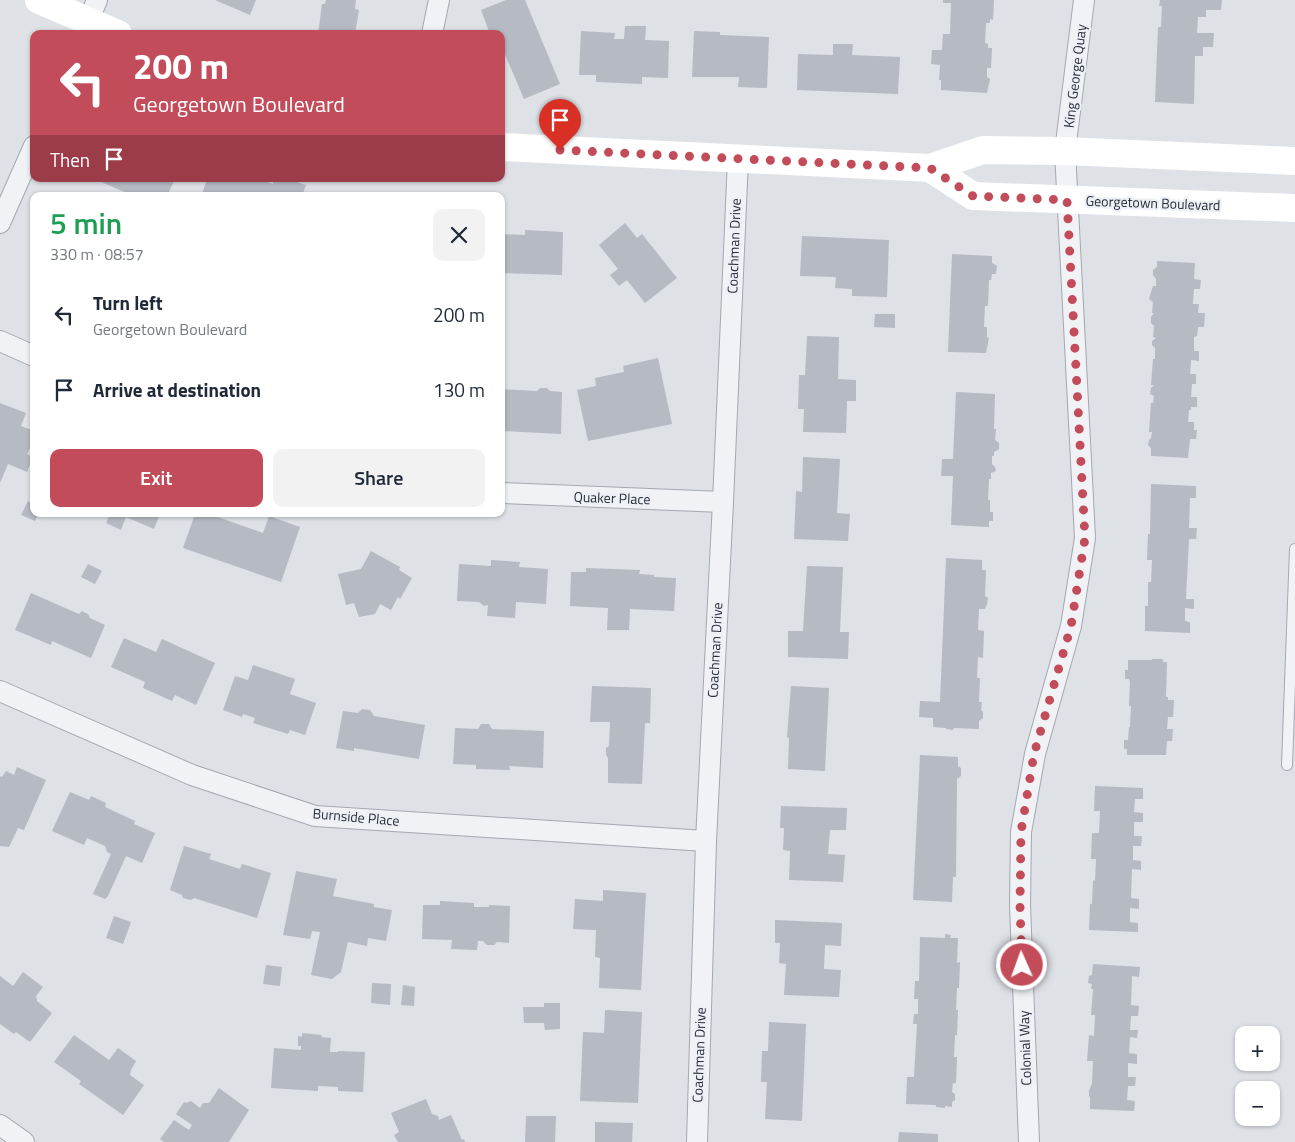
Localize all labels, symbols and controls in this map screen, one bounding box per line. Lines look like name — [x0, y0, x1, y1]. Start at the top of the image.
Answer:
street label: King George Quay — [1058, 23, 1091, 129]
text: 200 m — [133, 39, 229, 93]
icon: left — [50, 50, 115, 115]
text: Georgetown Boulevard — [133, 87, 345, 121]
pin — [539, 99, 581, 150]
icon: arrive — [546, 106, 574, 134]
text: Then — [50, 145, 90, 174]
icon: arrive — [100, 145, 128, 173]
street label: Georgetown Boulevard — [1085, 190, 1221, 215]
street label: Coachman Drive — [721, 198, 746, 294]
text: 5 min — [50, 200, 122, 246]
button: close — [433, 209, 485, 261]
text: 330 m · 08:57 — [50, 242, 144, 266]
text: Turn left — [93, 288, 163, 317]
text: 200 m — [433, 300, 485, 329]
icon: left — [50, 301, 78, 329]
text: Georgetown Boulevard — [93, 317, 247, 341]
text: Arrive at destination — [93, 375, 261, 404]
text: 130 m — [433, 375, 485, 404]
icon: arrive — [50, 376, 78, 404]
button: Exit — [50, 449, 263, 507]
button: Share — [273, 449, 485, 507]
street label: Quaker Place — [573, 486, 651, 509]
street label: Coachman Drive — [702, 602, 727, 698]
street label: Burnside Place — [312, 802, 400, 831]
position arrow — [995, 938, 1047, 990]
street label: Coachman Drive — [686, 1007, 711, 1103]
street label: Colonial Way — [1013, 1010, 1036, 1086]
map controls — [1235, 1026, 1280, 1126]
button: + — [1235, 1026, 1280, 1071]
button: − — [1235, 1081, 1280, 1126]

